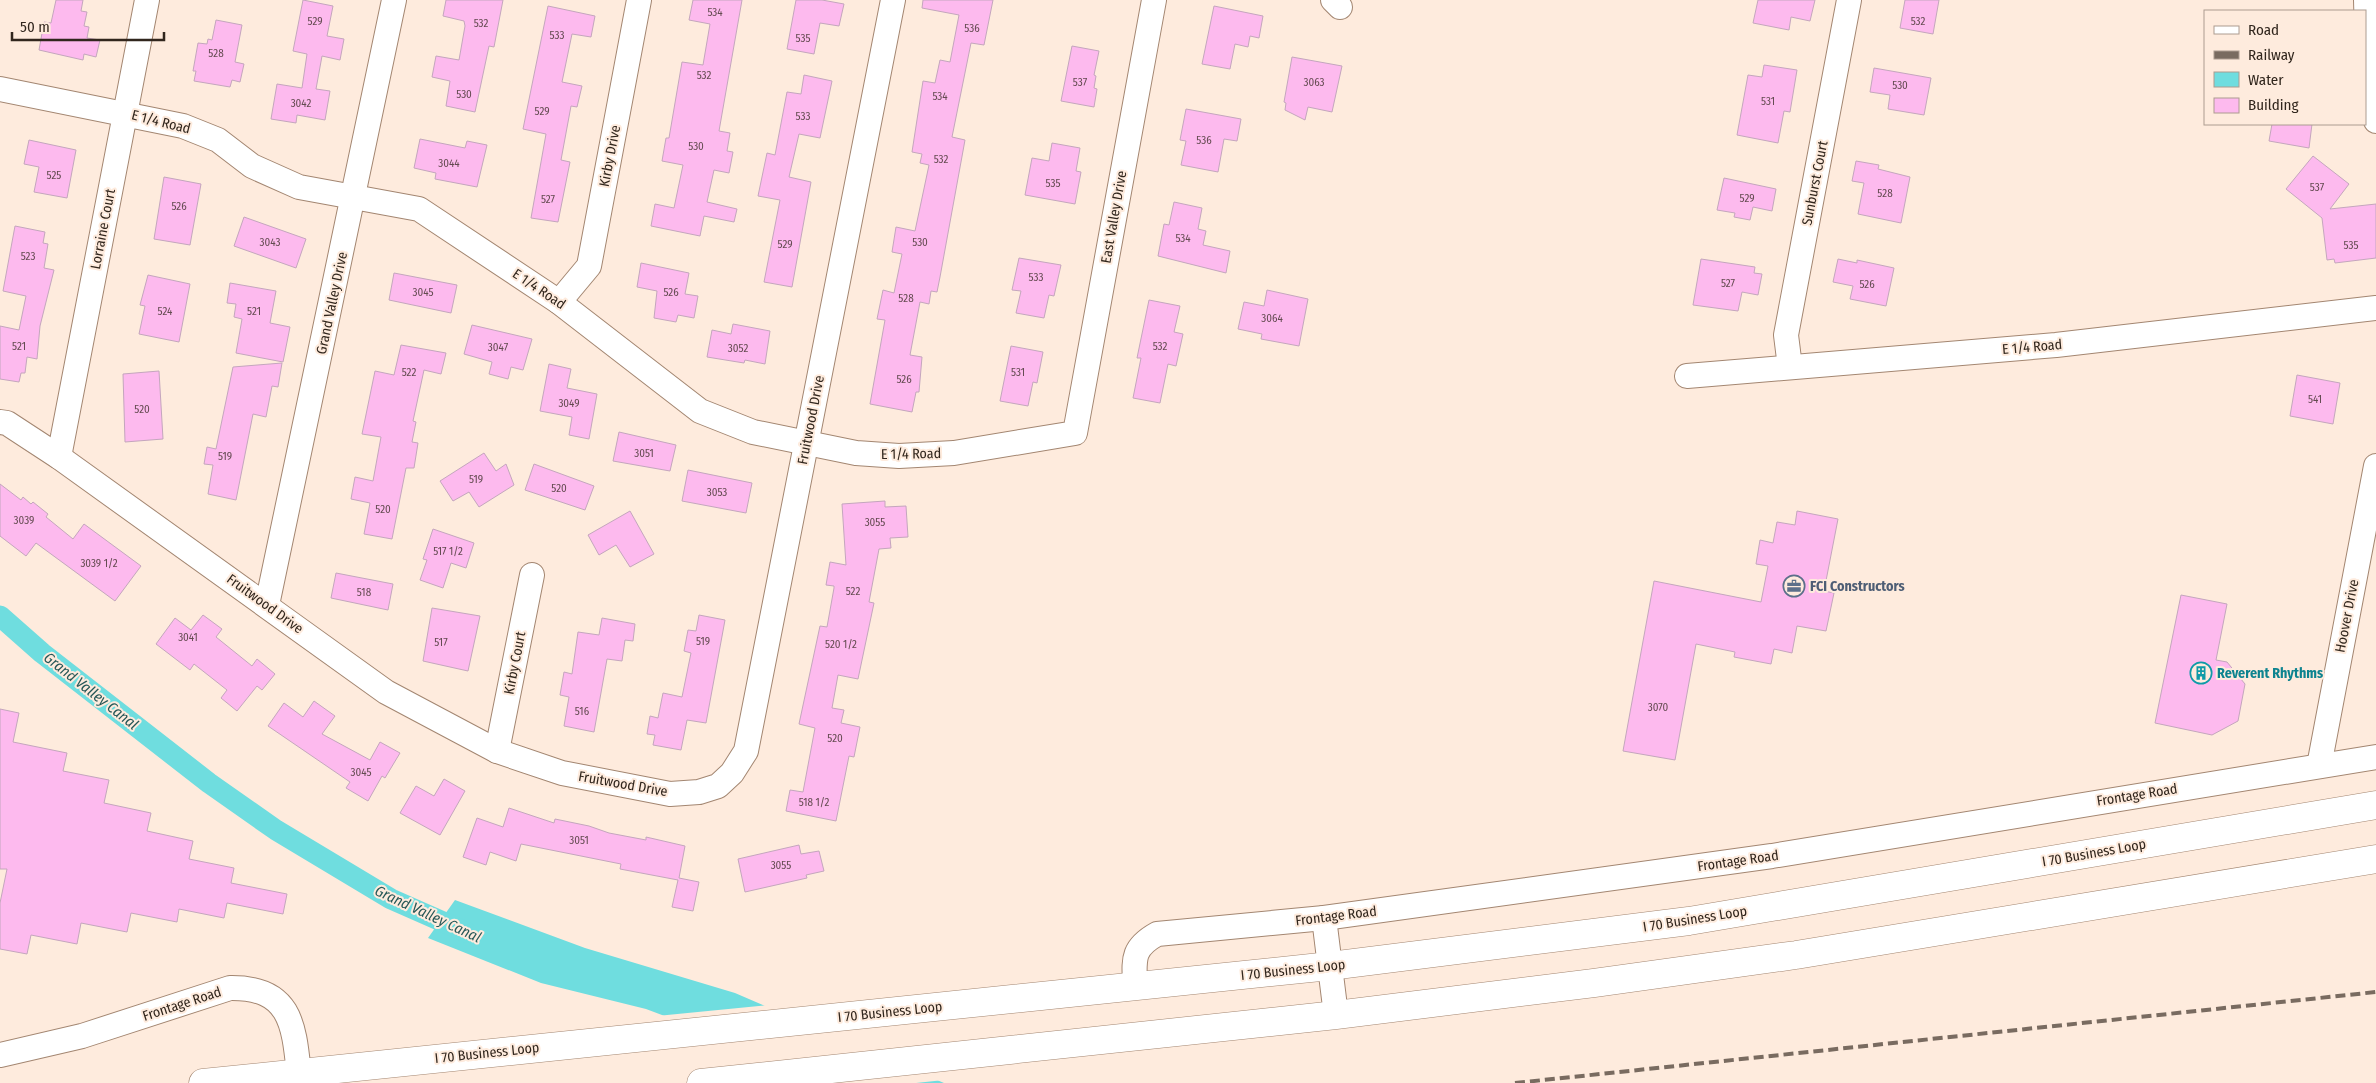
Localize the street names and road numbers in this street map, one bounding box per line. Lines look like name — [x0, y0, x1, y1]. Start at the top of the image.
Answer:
street label: E 1/4 Road — [130, 106, 192, 138]
street label: Kirby Drive — [596, 124, 624, 188]
street label: Sunburst Court — [1798, 139, 1832, 227]
street label: East Valley Drive — [1097, 169, 1131, 265]
street label: Lorraine Court — [87, 187, 119, 271]
street label: Grand Valley Drive — [313, 250, 351, 356]
street label: E 1/4 Road — [509, 265, 569, 313]
street label: E 1/4 Road — [2001, 336, 2063, 358]
street label: Fruitwood Drive — [794, 374, 828, 466]
street label: E 1/4 Road — [881, 445, 941, 463]
street label: Fruitwood Drive — [223, 571, 307, 637]
street label: Hoover Drive — [2332, 578, 2362, 654]
street label: Kirby Court — [501, 630, 530, 696]
street label: Fruitwood Drive — [577, 768, 669, 800]
street label: Frontage Road — [2095, 780, 2179, 810]
street label: I 70 Business Loop — [2041, 836, 2147, 870]
street label: Frontage Road — [1696, 847, 1780, 875]
street label: I 70 Business Loop — [1642, 902, 1748, 936]
street label: Frontage Road — [1294, 903, 1378, 929]
street label: I 70 Business Loop — [1240, 956, 1346, 984]
street label: Frontage Road — [141, 983, 223, 1025]
street label: I 70 Business Loop — [837, 998, 943, 1026]
street label: I 70 Business Loop — [434, 1039, 540, 1067]

